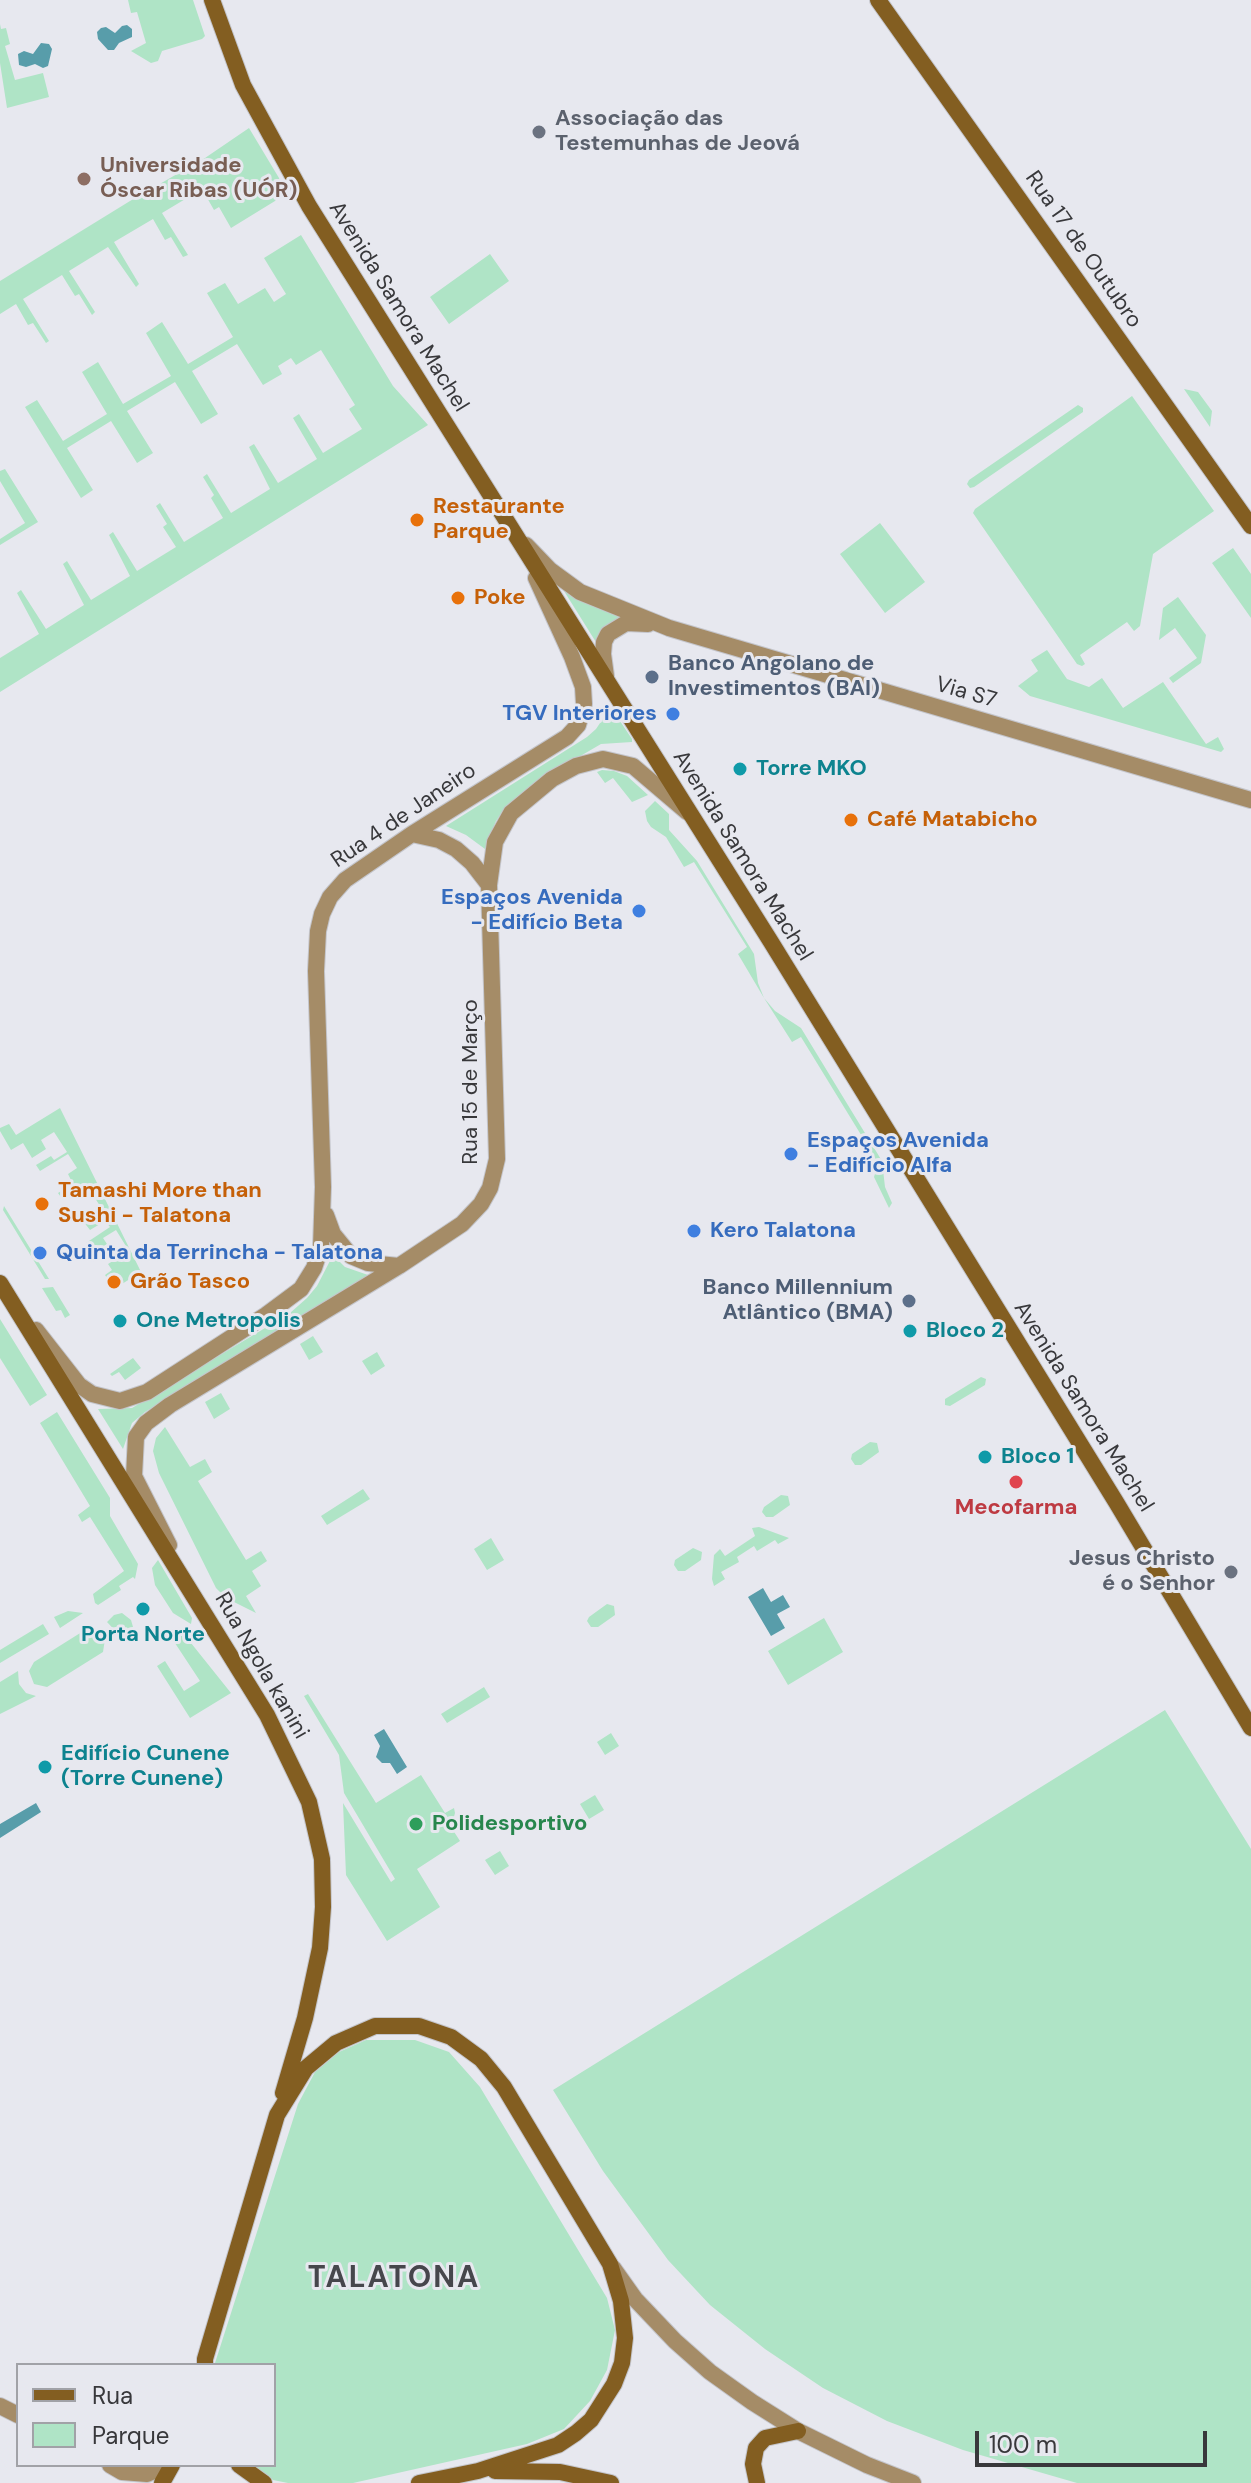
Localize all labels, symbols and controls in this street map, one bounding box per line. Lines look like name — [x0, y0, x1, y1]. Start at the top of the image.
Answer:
place label: Associação das Testemunhas de Jeová — [555, 106, 800, 158]
marker: Associação das Testemunhas de Jeová — [530, 123, 548, 141]
place label: Universidade Óscar Ribas (UÓR) — [100, 153, 297, 204]
street label: Rua 17 de Outubro — [1019, 166, 1147, 334]
marker: Universidade Óscar Ribas (UÓR) — [75, 170, 93, 188]
street label: Avenida Samora Machel — [322, 197, 474, 417]
place label: Restaurante Parque — [433, 494, 565, 546]
marker: Restaurante Parque — [408, 511, 426, 529]
place label: Poke — [474, 585, 525, 611]
marker: Poke — [449, 589, 467, 607]
place label: Banco Angolano de Investimentos (BAI) — [668, 651, 880, 702]
marker: Banco Angolano de Investimentos (BAI) — [643, 668, 661, 686]
street label: Via S7 — [932, 672, 1000, 714]
place label: TGV Interiores — [502, 701, 657, 727]
marker: TGV Interiores — [664, 705, 682, 723]
street label: Avenida Samora Machel — [666, 746, 818, 966]
place label: Torre MKO — [756, 756, 867, 782]
street label: Rua 4 de Janeiro — [327, 758, 481, 874]
marker: Torre MKO — [731, 760, 749, 778]
place label: Café Matabicho — [867, 807, 1038, 833]
marker: Café Matabicho — [842, 811, 860, 829]
place label: Espaços Avenida - Edifício Beta — [441, 885, 623, 936]
marker: Espaços Avenida - Edifício Beta — [630, 902, 648, 920]
street label: Rua 15 de Março — [458, 999, 484, 1165]
place label: Espaços Avenida - Edifício Alfa — [807, 1128, 989, 1180]
marker: Espaços Avenida - Edifício Alfa — [782, 1145, 800, 1163]
place label: Tamashi More than Sushi - Talatona — [58, 1178, 262, 1230]
marker: Tamashi More than Sushi - Talatona — [33, 1195, 51, 1213]
place label: Kero Talatona — [710, 1218, 856, 1244]
marker: Kero Talatona — [685, 1222, 703, 1240]
place label: Quinta da Terrincha - Talatona — [56, 1240, 383, 1266]
marker: Quinta da Terrincha - Talatona — [31, 1244, 49, 1262]
place label: Grão Tasco — [130, 1269, 250, 1295]
marker: Grão Tasco — [105, 1273, 123, 1291]
place label: Banco Millennium Atlântico (BMA) — [703, 1275, 893, 1326]
marker: Banco Millennium Atlântico (BMA) — [900, 1292, 918, 1310]
street label: Avenida Samora Machel — [1007, 1297, 1159, 1517]
place label: One Metropolis — [136, 1308, 301, 1334]
marker: One Metropolis — [111, 1312, 129, 1330]
place label: Bloco 2 — [926, 1318, 1004, 1344]
marker: Bloco 2 — [901, 1322, 919, 1340]
place label: Bloco 1 — [1001, 1444, 1074, 1470]
marker: Bloco 1 — [976, 1448, 994, 1466]
marker: Mecofarma — [1007, 1473, 1025, 1491]
place label: Mecofarma — [955, 1495, 1077, 1521]
place label: Jesus Christo é o Senhor — [1069, 1546, 1215, 1598]
marker: Jesus Christo é o Senhor — [1222, 1563, 1240, 1581]
street label: Rua Ngola kanini — [208, 1588, 314, 1744]
marker: Porta Norte — [134, 1600, 152, 1618]
place label: Porta Norte — [81, 1622, 205, 1648]
place label: Edifício Cunene (Torre Cunene) — [61, 1741, 230, 1792]
marker: Edifício Cunene (Torre Cunene) — [36, 1758, 54, 1776]
place label: Polidesportivo — [432, 1811, 587, 1837]
marker: Polidesportivo — [407, 1815, 425, 1833]
district label: TALATONA — [308, 2261, 480, 2297]
legend — [16, 2363, 276, 2467]
text: Rua — [92, 2380, 133, 2411]
scale bar — [979, 2415, 1211, 2465]
text: Parque — [92, 2420, 169, 2451]
text: 100 m — [989, 2429, 1057, 2460]

